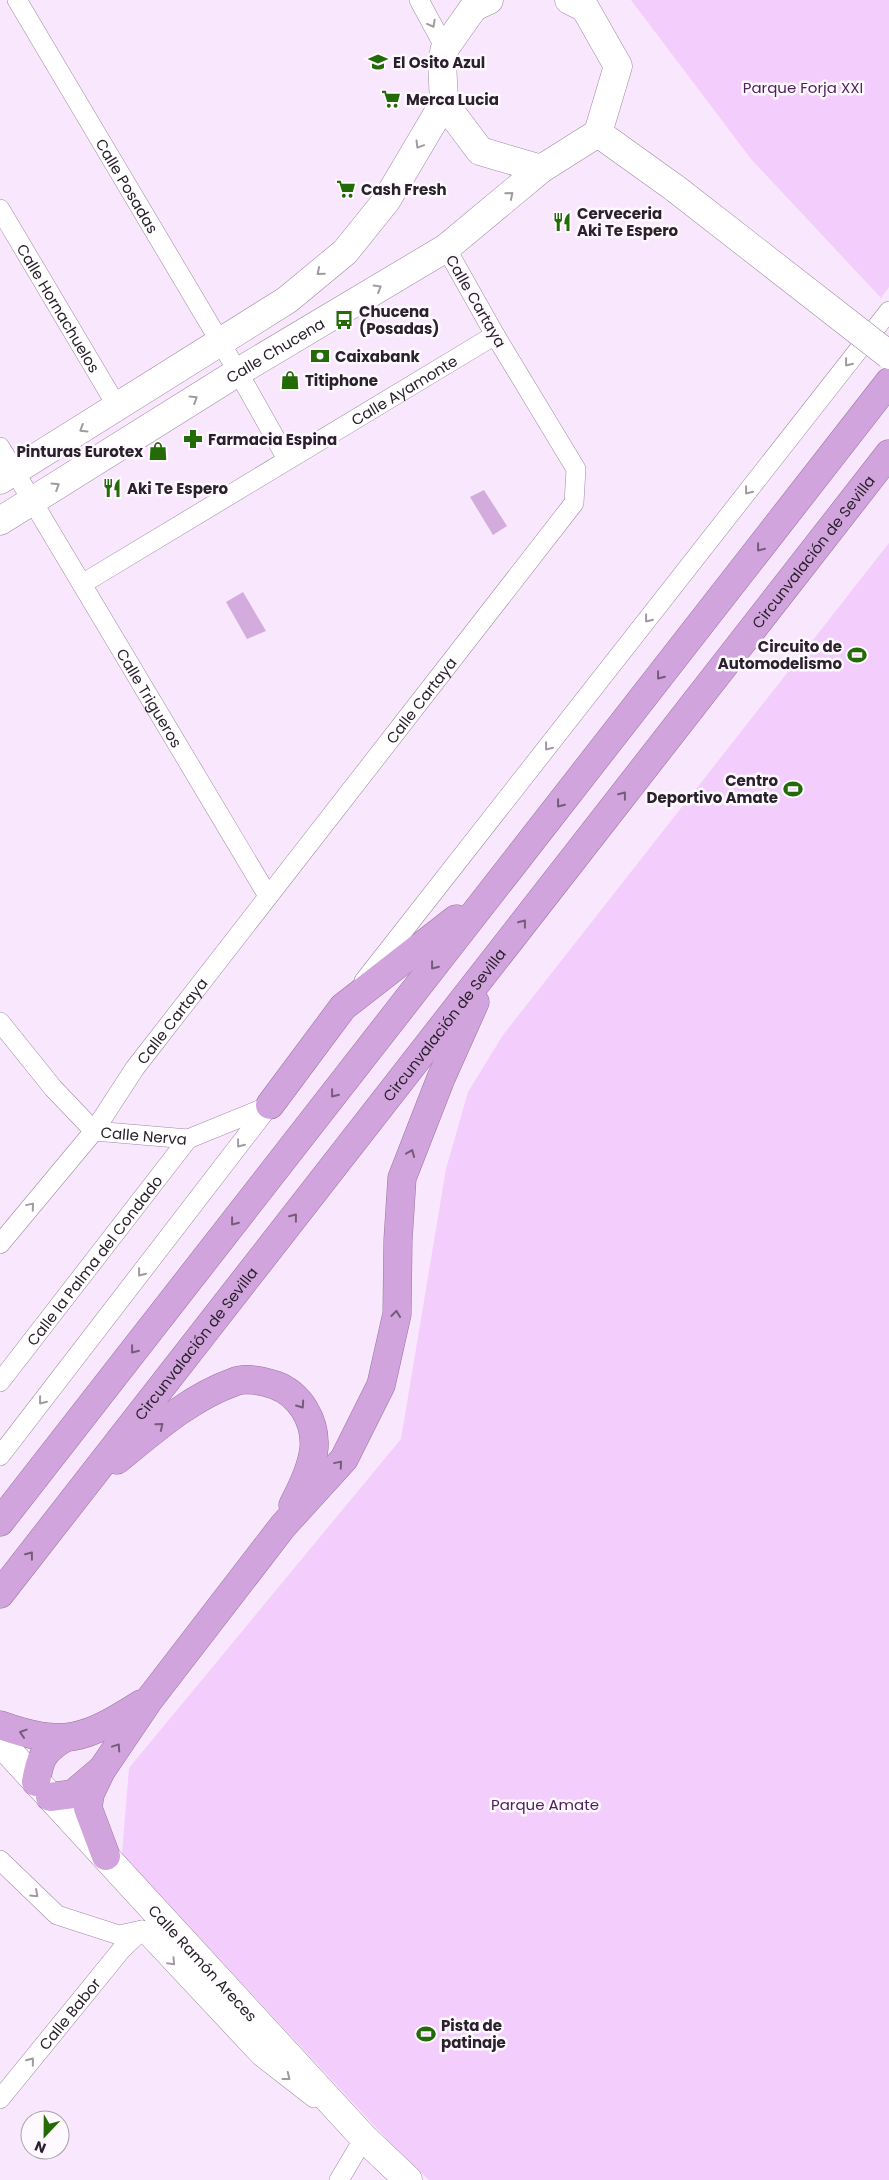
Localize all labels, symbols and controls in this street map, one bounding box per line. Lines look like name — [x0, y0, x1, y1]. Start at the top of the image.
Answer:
one-way arrow — [426, 18, 436, 27]
school or university icon: El Osito Azul — [367, 51, 389, 73]
place label: El Osito Azul — [393, 52, 485, 73]
park label: Parque Forja XXI — [743, 77, 863, 98]
supermarket icon: Merca Lucia — [380, 88, 402, 110]
place label: Merca Lucia — [406, 89, 499, 110]
street label: Calle Posadas — [91, 134, 164, 237]
one-way arrow — [416, 140, 426, 149]
supermarket icon: Cash Fresh — [335, 178, 357, 200]
place label: Cash Fresh — [361, 179, 447, 200]
one-way arrow — [505, 191, 514, 200]
place label: Cerveceria Aki Te Espero — [577, 203, 679, 241]
restaurant icon: Cerveceria Aki Te Espero — [551, 211, 573, 233]
street label: Calle Hornachuelos — [12, 240, 105, 376]
street label: Calle Cartaya — [441, 251, 511, 351]
one-way arrow — [317, 267, 326, 275]
one-way arrow — [373, 285, 382, 295]
place label: Chucena (Posadas) — [359, 301, 440, 339]
bus stop icon: Chucena (Posadas) — [333, 309, 355, 331]
street label: Calle Chucena — [222, 312, 328, 388]
bank icon: Caixabank — [309, 345, 331, 367]
place label: Caixabank — [335, 346, 421, 367]
street label: Calle Ayamonte — [347, 350, 461, 430]
one-way arrow — [846, 357, 854, 366]
shop icon: Titiphone — [279, 369, 301, 391]
place label: Titiphone — [305, 370, 378, 391]
one-way arrow — [188, 396, 197, 406]
one-way arrow — [79, 423, 88, 433]
pharmacy icon: Farmacia Espina — [182, 428, 204, 450]
place label: Farmacia Espina — [208, 429, 337, 450]
shop icon: Pinturas Eurotex — [147, 440, 169, 462]
place label: Pinturas Eurotex — [16, 441, 143, 462]
street label: Circunvalación de Sevilla — [747, 471, 879, 632]
restaurant icon: Aki Te Espero — [101, 477, 123, 499]
place label: Aki Te Espero — [127, 478, 229, 499]
one-way arrow — [51, 482, 60, 492]
one-way arrow — [745, 485, 754, 495]
one-way arrow — [757, 542, 765, 551]
one-way arrow — [645, 613, 653, 622]
place label: Circuito de Automodelismo — [718, 636, 842, 674]
street label: Calle Trigueros — [112, 644, 187, 751]
sports icon: Circuito de Automodelismo — [846, 644, 868, 666]
street label: Calle Cartaya — [381, 653, 461, 748]
one-way arrow — [657, 670, 665, 679]
one-way arrow — [545, 741, 553, 750]
place label: Centro Deportivo Amate — [647, 770, 778, 808]
sports icon: Centro Deportivo Amate — [782, 778, 804, 800]
one-way arrow — [617, 791, 626, 801]
one-way arrow — [557, 798, 565, 807]
one-way arrow — [518, 920, 526, 929]
street label: Circunvalación de Sevilla — [378, 944, 510, 1106]
one-way arrow — [431, 960, 439, 969]
street label: Calle Cartaya — [132, 973, 212, 1068]
one-way arrow — [331, 1088, 339, 1097]
street label: Calle Nerva — [100, 1121, 188, 1149]
one-way arrow — [237, 1138, 246, 1148]
one-way arrow — [406, 1150, 416, 1158]
street label: Calle la Palma del Condado — [22, 1171, 167, 1350]
one-way arrow — [26, 1203, 35, 1212]
one-way arrow — [289, 1214, 297, 1223]
one-way arrow — [231, 1216, 239, 1225]
street label: Circunvalación de Sevilla — [129, 1262, 262, 1424]
one-way arrow — [138, 1267, 147, 1277]
one-way arrow — [390, 1309, 401, 1317]
one-way arrow — [131, 1344, 139, 1353]
one-way arrow — [39, 1395, 47, 1404]
one-way arrow — [295, 1399, 304, 1409]
one-way arrow — [154, 1424, 163, 1432]
one-way arrow — [334, 1461, 342, 1470]
one-way arrow — [24, 1552, 33, 1561]
one-way arrow — [19, 1728, 28, 1738]
one-way arrow — [111, 1744, 120, 1753]
park label: Parque Amate — [491, 1794, 599, 1815]
one-way arrow — [29, 1888, 38, 1897]
street label: Calle Ramón Areces — [144, 1900, 262, 2026]
one-way arrow — [166, 1957, 175, 1966]
street label: Calle Babor — [34, 1973, 105, 2054]
place label: Pista de patinaje — [441, 2015, 506, 2053]
sports icon: Pista de patinaje — [415, 2023, 437, 2045]
one-way arrow — [25, 2058, 33, 2067]
one-way arrow — [281, 2071, 290, 2079]
north arrow — [20, 2110, 70, 2160]
text: N — [32, 2136, 49, 2158]

